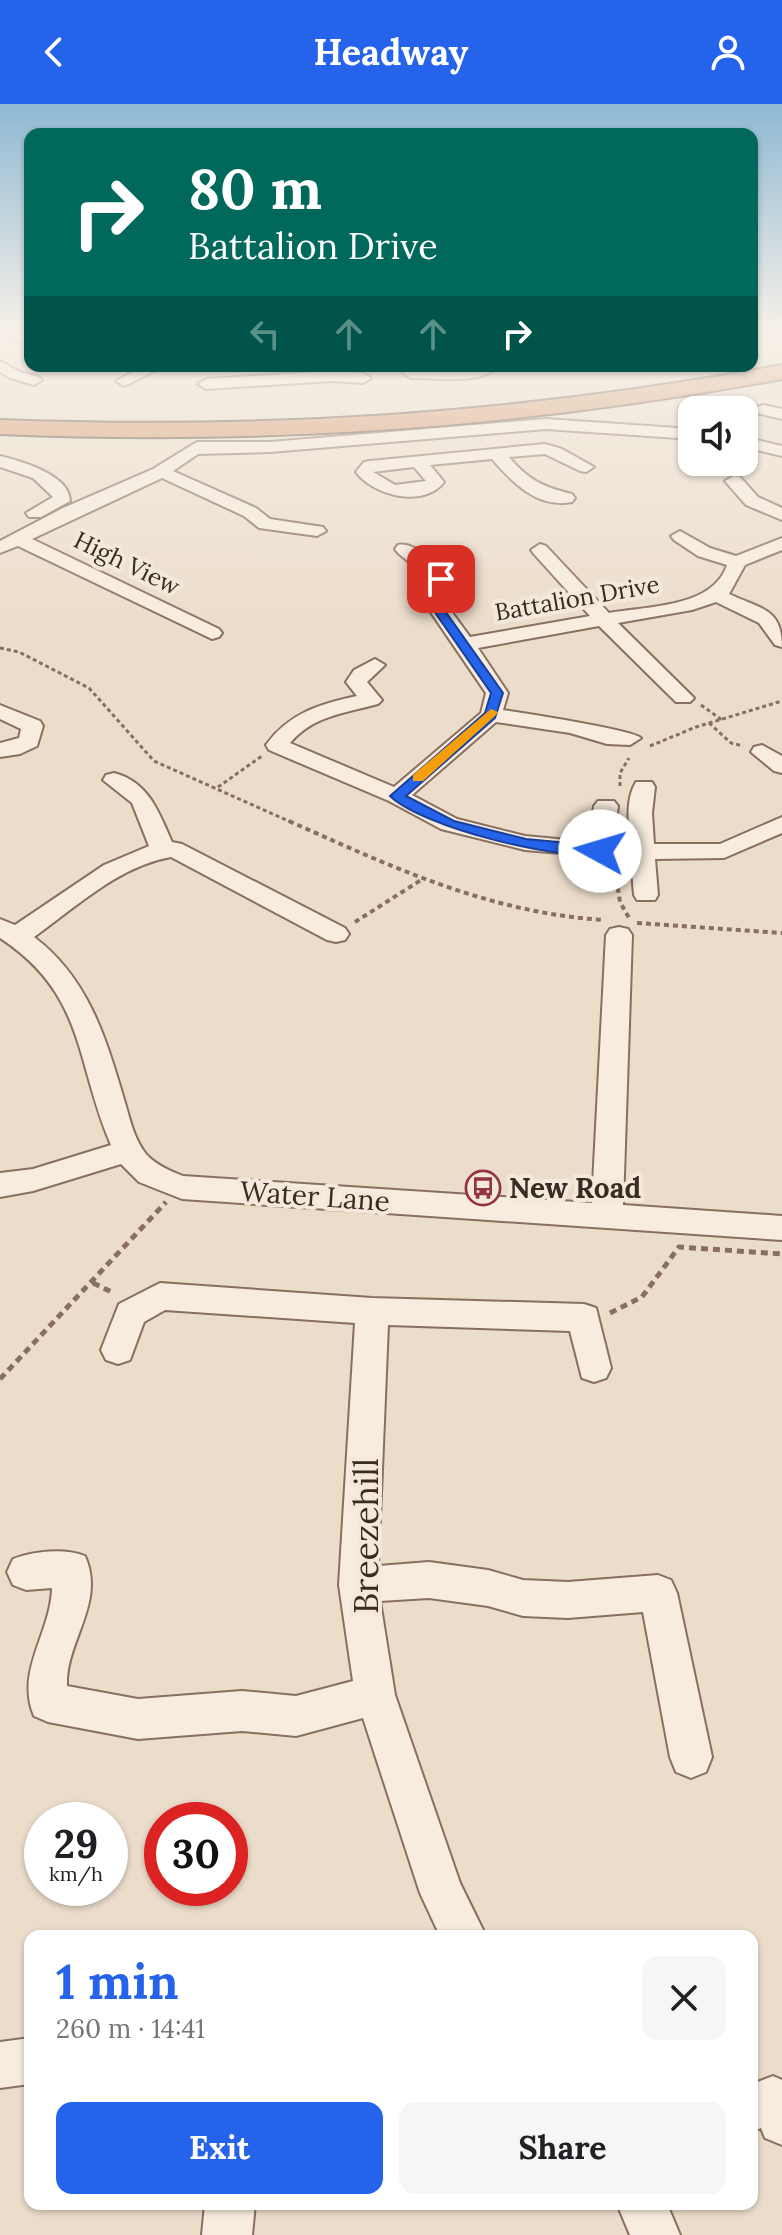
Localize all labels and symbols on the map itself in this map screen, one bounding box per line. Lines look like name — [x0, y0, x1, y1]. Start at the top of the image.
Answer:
street label: High View — [69, 524, 186, 602]
pin — [407, 545, 475, 613]
street label: Battalion Drive — [492, 568, 662, 628]
position arrow — [558, 809, 642, 893]
bus stop icon: New Road — [464, 1169, 502, 1207]
place label: New Road — [509, 1170, 641, 1206]
street label: Water Lane — [239, 1173, 391, 1219]
street label: Breezehill — [344, 1458, 387, 1614]
speed limit sign: 30 — [144, 1802, 248, 1906]

